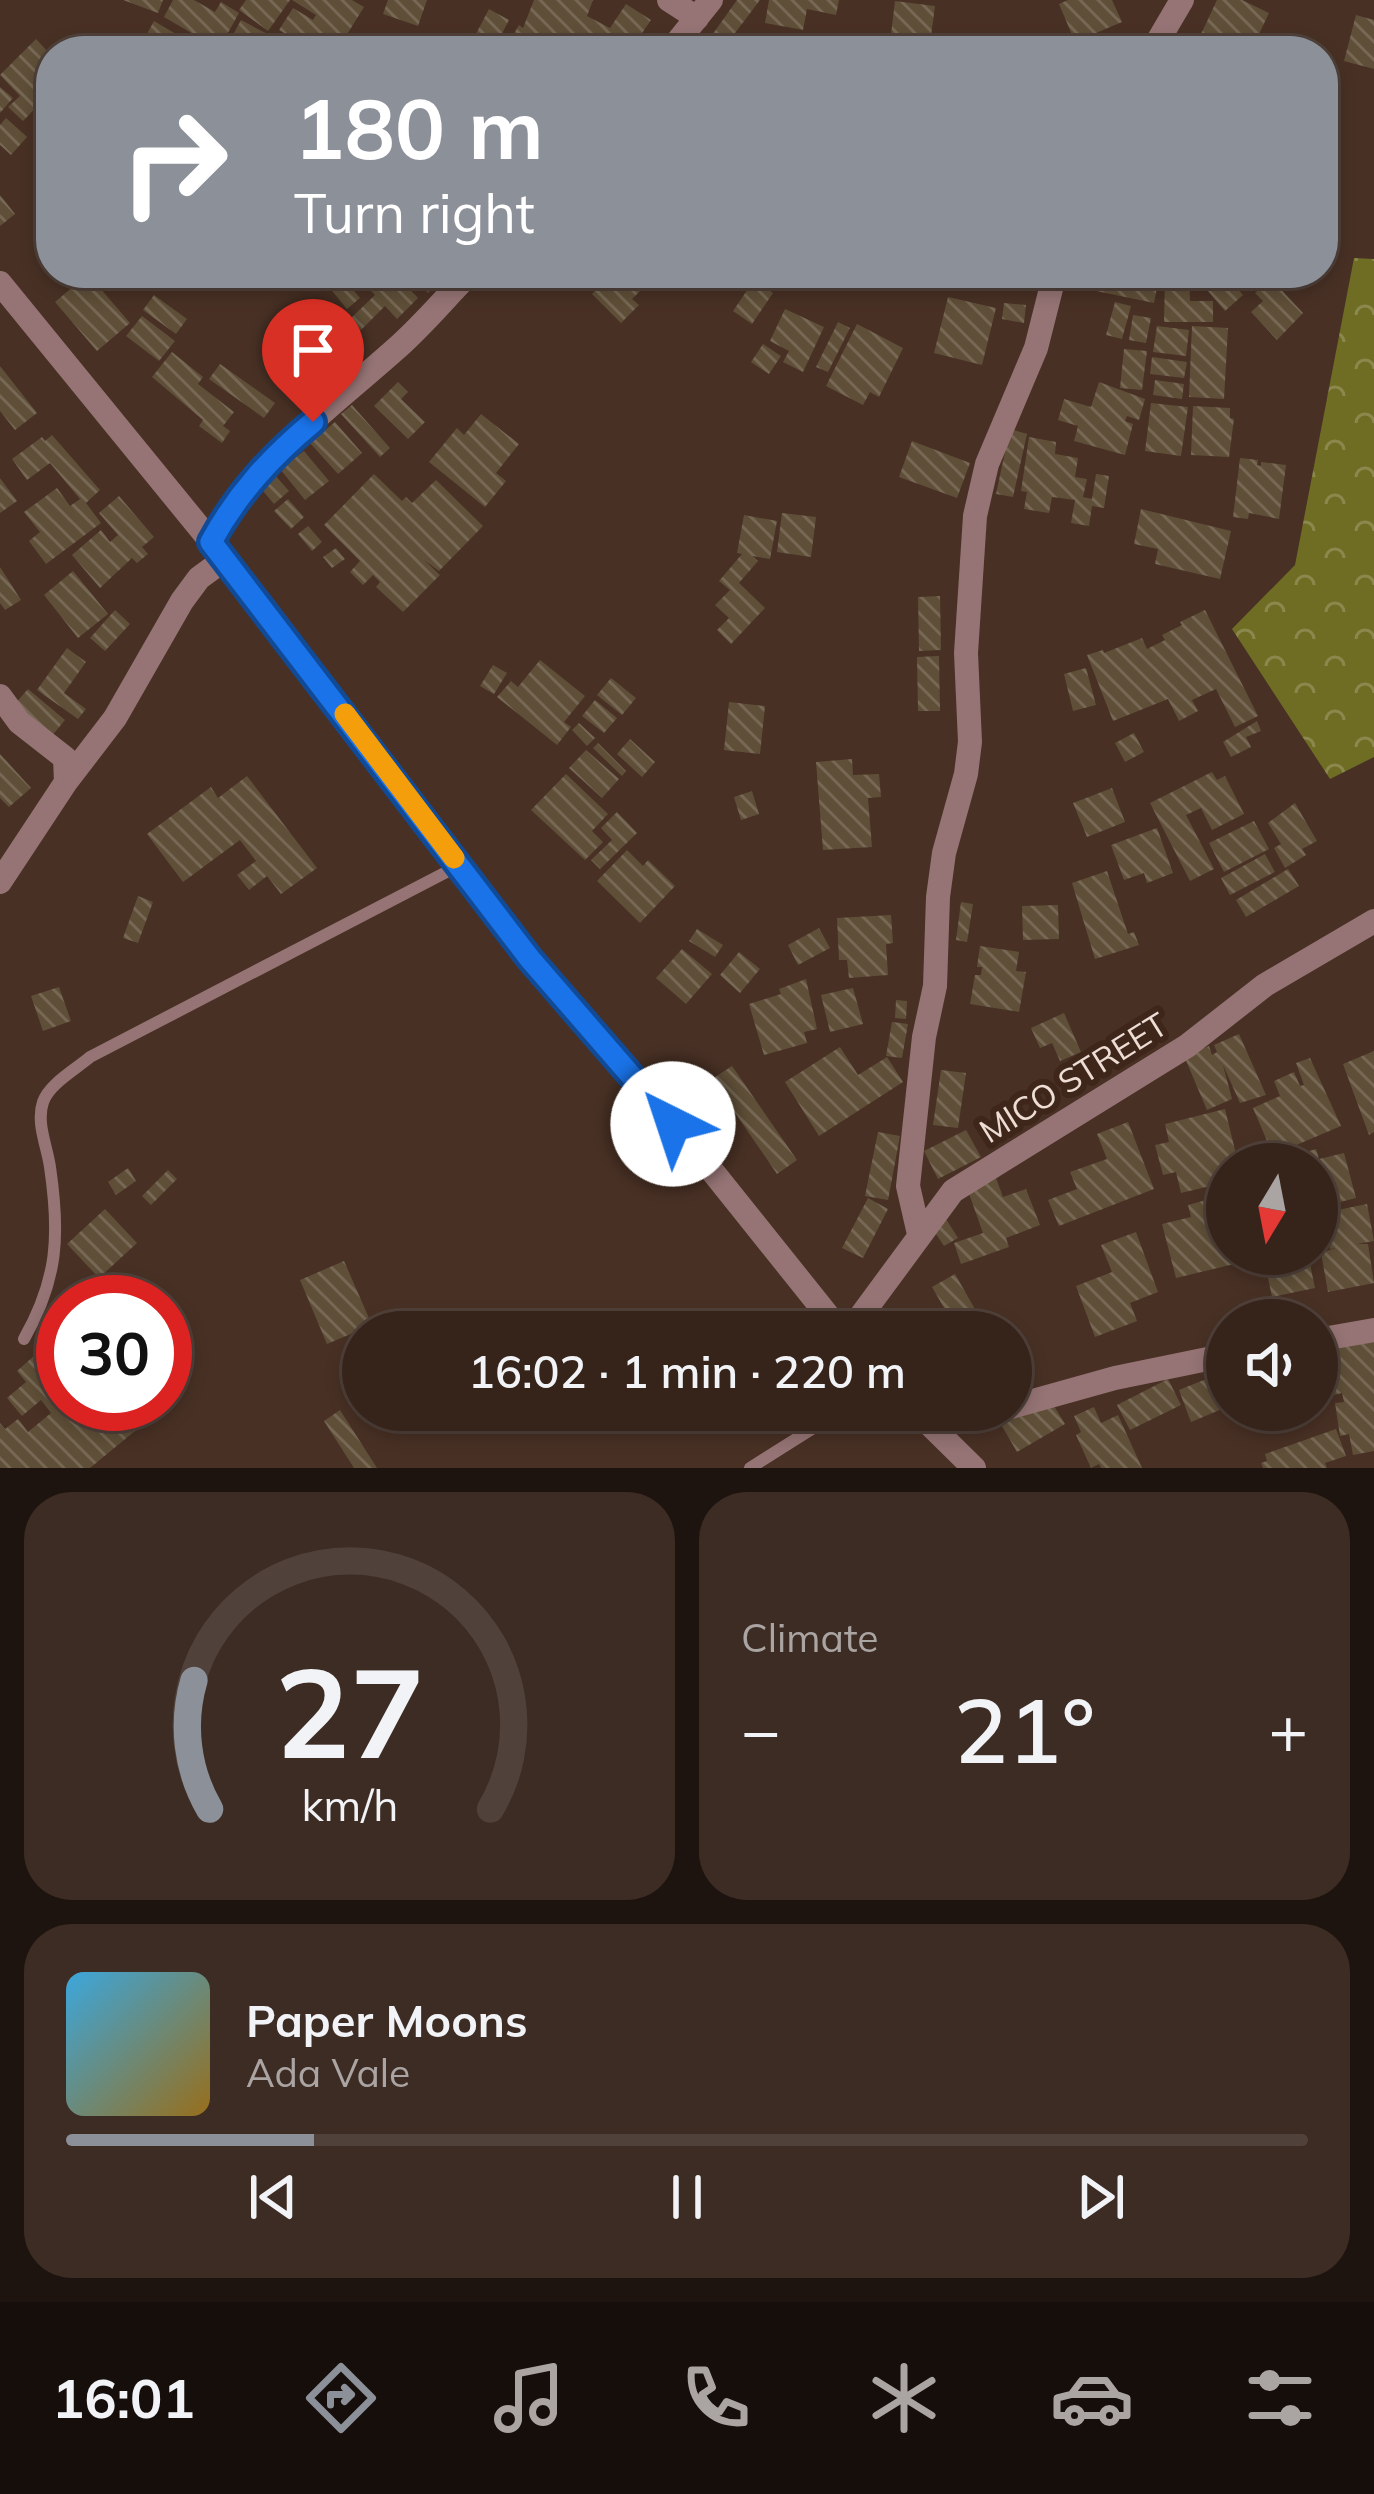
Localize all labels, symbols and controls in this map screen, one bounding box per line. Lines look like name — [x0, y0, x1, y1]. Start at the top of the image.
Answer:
text: 180 m — [294, 75, 544, 180]
icon: right — [96, 84, 252, 240]
text: Turn right — [294, 179, 535, 247]
pin — [262, 299, 364, 422]
icon: arrive — [280, 317, 346, 383]
street label: MICO STREET — [971, 1003, 1175, 1151]
position arrow — [610, 1061, 736, 1187]
north arrow — [1206, 1143, 1338, 1275]
map controls — [1206, 1143, 1338, 1431]
speed limit sign: 30 — [36, 1275, 192, 1431]
button: sound — [1206, 1299, 1338, 1431]
text: 16:02 · 1 min · 220 m — [468, 1343, 906, 1399]
text: Climate — [741, 1613, 879, 1662]
text: 27 — [275, 1633, 424, 1789]
text: 21° — [954, 1673, 1095, 1786]
text: − — [741, 1688, 781, 1771]
text: + — [1268, 1688, 1308, 1771]
text: km/h — [301, 1778, 398, 1832]
text: Paper Moons — [246, 1992, 528, 2048]
text: Ada Vale — [246, 2048, 410, 2097]
icon: previous — [240, 2164, 306, 2230]
icon: pause — [654, 2164, 720, 2230]
icon: next — [1068, 2164, 1134, 2230]
icon: directions — [299, 2356, 383, 2440]
icon: music — [487, 2356, 571, 2440]
icon: phone — [674, 2356, 758, 2440]
icon: climate — [862, 2356, 946, 2440]
icon: car — [1050, 2356, 1134, 2440]
icon: filters — [1238, 2356, 1322, 2440]
text: 16:01 — [52, 2364, 195, 2432]

